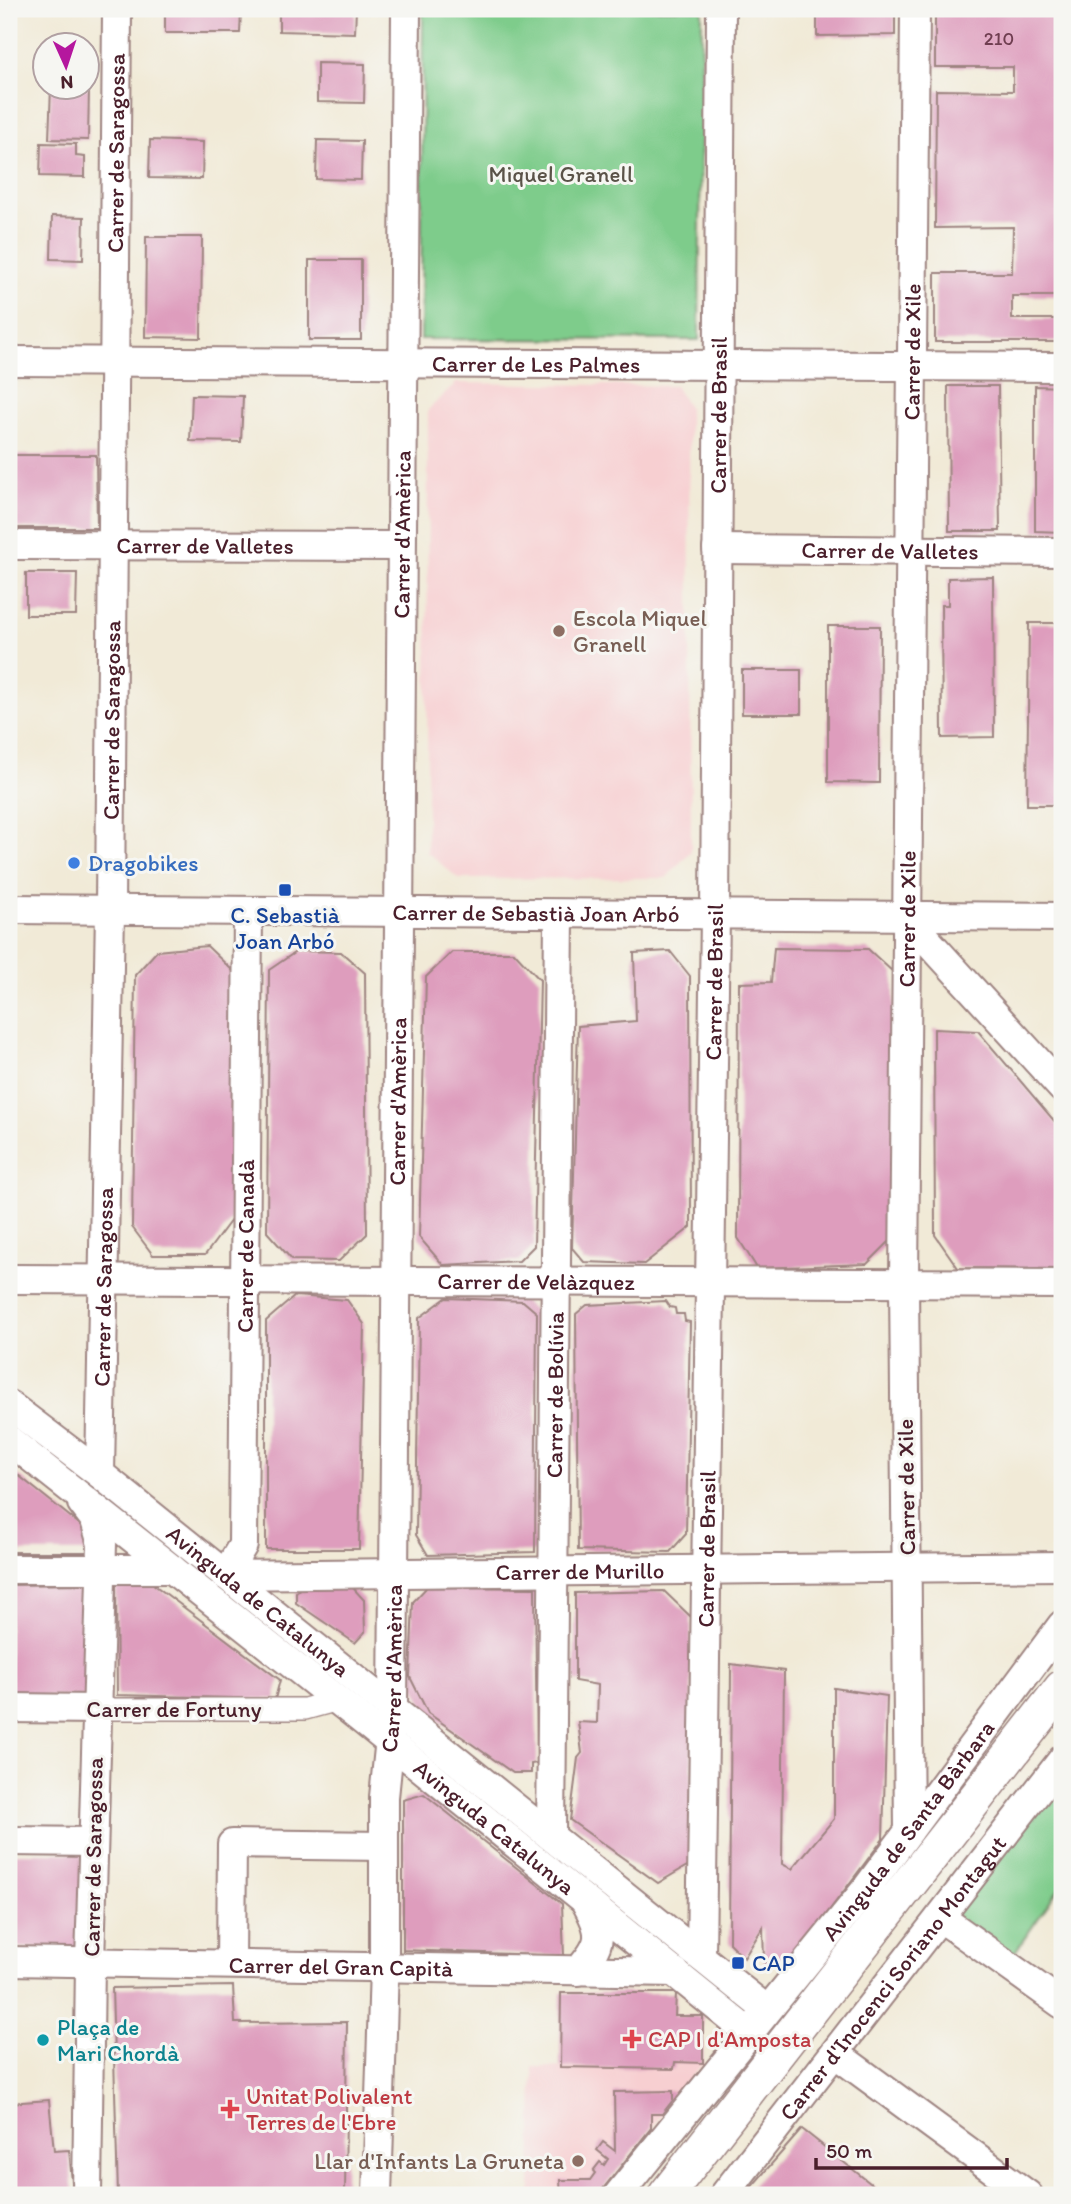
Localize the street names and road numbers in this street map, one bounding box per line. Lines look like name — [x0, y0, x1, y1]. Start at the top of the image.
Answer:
street label: Carrer de Saragossa — [101, 53, 131, 253]
street label: Carrer de Xile — [897, 283, 927, 421]
street label: Carrer de Brasil — [704, 336, 733, 494]
street label: Carrer de Les Palmes — [432, 349, 640, 379]
street label: Carrer d'Amèrica — [387, 450, 417, 619]
street label: Carrer de Valletes — [116, 531, 294, 560]
street label: Carrer de Valletes — [801, 536, 979, 565]
street label: Carrer de Saragossa — [97, 620, 126, 820]
street label: Carrer de Xile — [893, 850, 922, 988]
street label: Carrer de Sebastià Joan Arbó — [392, 898, 680, 928]
street label: Carrer de Brasil — [699, 903, 729, 1061]
street label: Carrer d'Amèrica — [383, 1017, 412, 1186]
street label: Carrer de Canadà — [231, 1159, 260, 1333]
street label: Carrer de Saragossa — [88, 1187, 119, 1387]
street label: Carrer de Velàzquez — [437, 1267, 635, 1296]
street label: Carrer de Bolívia — [540, 1312, 570, 1478]
street label: Carrer de Xile — [891, 1418, 921, 1556]
street label: Carrer de Brasil — [691, 1470, 722, 1628]
street label: Avinguda de Catalunya — [161, 1519, 355, 1683]
street label: Carrer de Murillo — [495, 1556, 665, 1586]
street label: Carrer d'Amèrica — [375, 1584, 408, 1754]
street label: Carrer de Fortuny — [86, 1695, 262, 1723]
street label: Avinguda de Santa Bàrbara — [816, 1715, 1000, 1946]
street label: Avinguda Catalunya — [408, 1754, 581, 1901]
street label: Carrer de Saragossa — [77, 1757, 109, 1957]
street label: Carrer d'Inocenci Soriano Montagut — [773, 1830, 1012, 2126]
street label: Carrer del Gran Capità — [228, 1951, 453, 1982]

